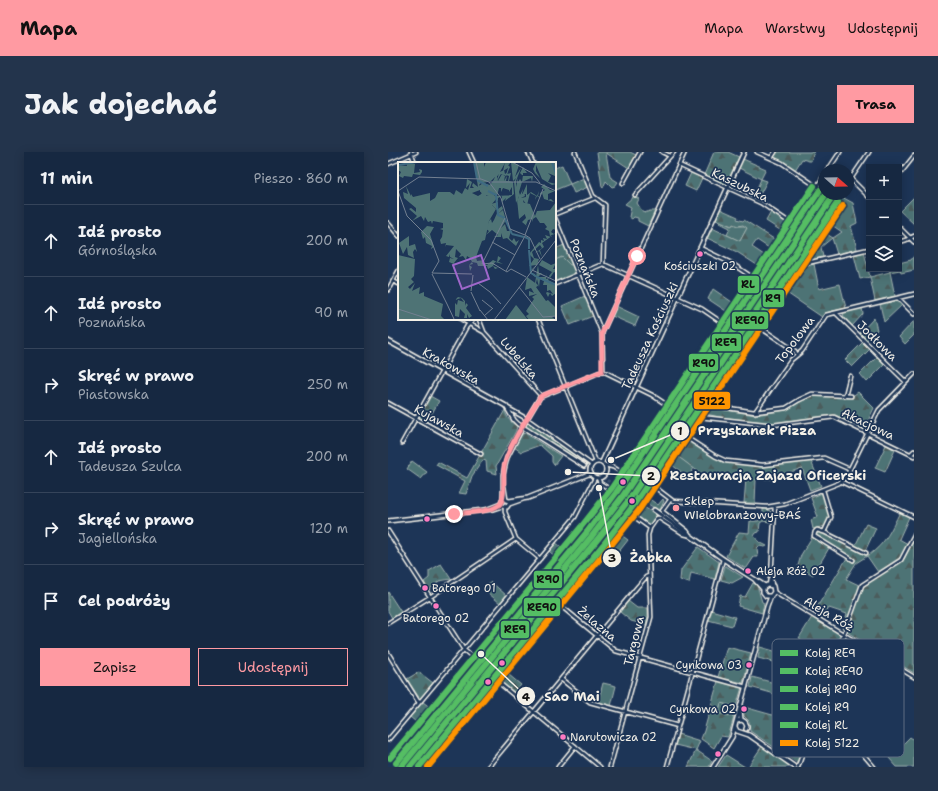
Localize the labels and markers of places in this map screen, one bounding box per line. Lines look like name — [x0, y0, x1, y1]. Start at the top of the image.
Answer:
marker: Kościuszki 02 — [695, 249, 705, 259]
place label: Kościuszki 02 — [664, 259, 736, 274]
callout: Przystanek Pizza — [670, 418, 824, 443]
callout: Restauracja Zajazd Oficerski — [641, 463, 874, 488]
unlabelled marker — [618, 477, 628, 487]
place label: Sklep Wielobranżowy-BAŚ — [684, 493, 801, 523]
unlabelled marker — [627, 496, 637, 506]
marker: Sklep Wielobranżowy-BAŚ — [671, 503, 681, 513]
unlabelled marker — [422, 514, 432, 524]
callout: Żabka — [602, 545, 681, 570]
place label: Aleja Róż 02 — [756, 564, 826, 579]
marker: Aleja Róż 02 — [743, 566, 753, 576]
place label: Batorego 01 — [432, 581, 496, 596]
marker: Batorego 01 — [420, 583, 430, 593]
marker: Batorego 02 — [431, 601, 441, 611]
place label: Batorego 02 — [403, 611, 469, 626]
unlabelled marker — [497, 658, 507, 668]
place label: Cynkowa 03 — [675, 658, 742, 673]
marker: Cynkowa 03 — [744, 660, 754, 670]
unlabelled marker — [483, 677, 493, 687]
callout: Sao Mai — [516, 684, 608, 709]
place label: Cynkowa 02 — [670, 702, 736, 717]
marker: Cynkowa 02 — [739, 704, 749, 714]
place label: Narutowicza 02 — [570, 730, 657, 745]
marker: Narutowicza 02 — [558, 732, 568, 742]
unlabelled marker — [713, 749, 723, 759]

